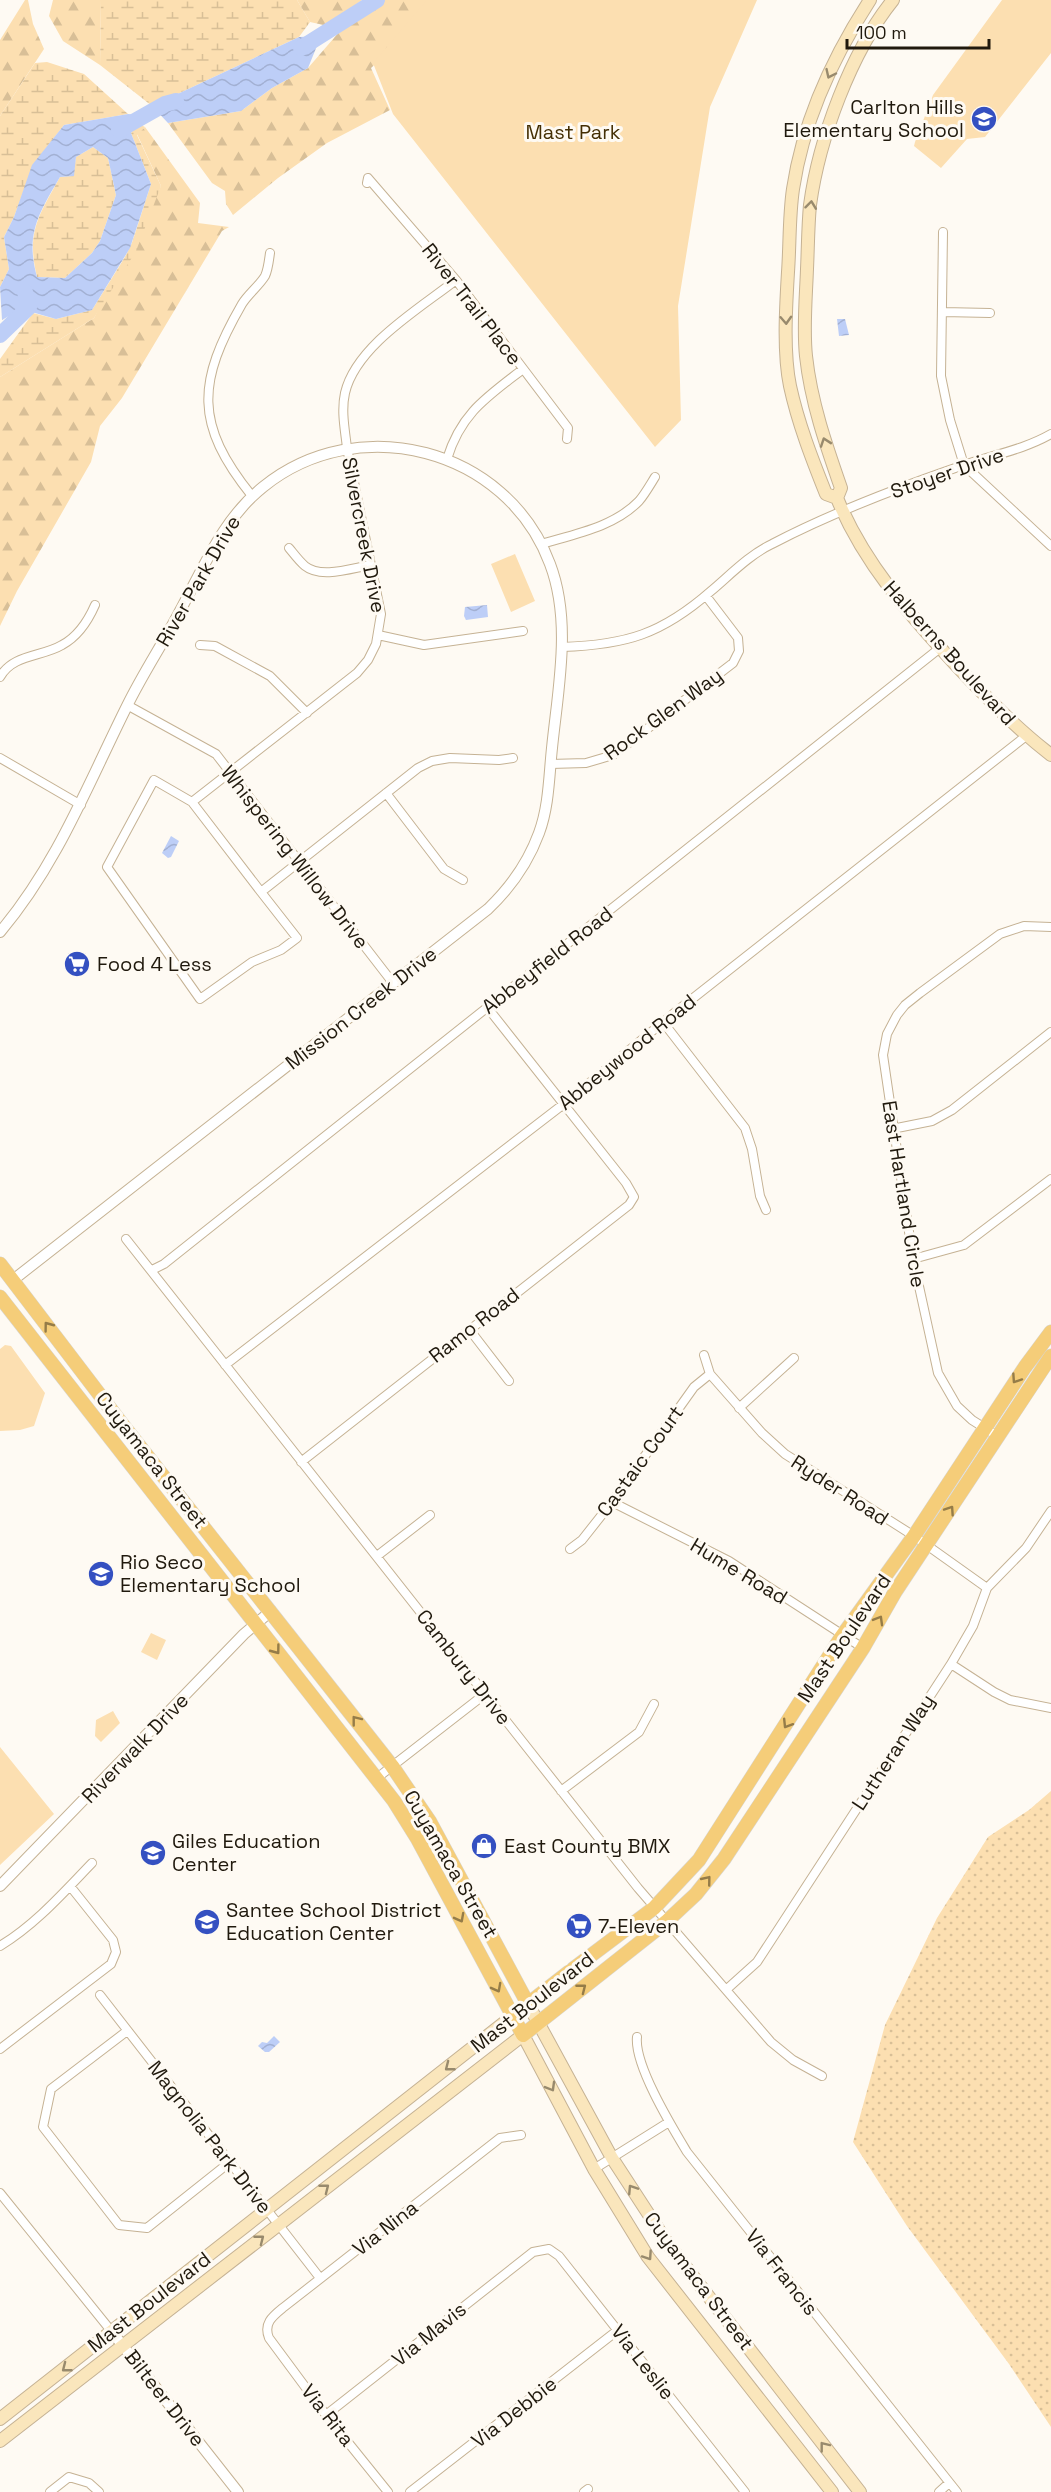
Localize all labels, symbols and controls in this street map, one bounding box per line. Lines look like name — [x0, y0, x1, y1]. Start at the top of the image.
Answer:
scale bar — [847, 12, 990, 50]
text: 100 m — [856, 21, 907, 44]
one-way arrow — [825, 68, 837, 79]
place label: Carlton Hills Elementary School — [783, 94, 964, 143]
school or university icon: Carlton Hills Elementary School — [969, 104, 999, 134]
park label: Mast Park — [526, 119, 621, 145]
one-way arrow — [805, 201, 817, 210]
street label: River Trail Place — [416, 238, 528, 370]
one-way arrow — [779, 315, 792, 324]
one-way arrow — [820, 438, 833, 448]
street label: Stoyer Drive — [887, 441, 1007, 505]
street label: Silvercreek Drive — [336, 455, 392, 615]
street label: River Park Drive — [150, 511, 246, 651]
street label: Halberns Boulevard — [878, 575, 1022, 731]
street label: Rock Glen Way — [598, 662, 728, 766]
street label: Whispering Willow Drive — [215, 760, 375, 954]
street label: Abbeyfield Road — [476, 901, 618, 1019]
street label: Mission Creek Drive — [280, 941, 442, 1075]
supermarket icon: Food 4 Less — [62, 949, 92, 979]
place label: Food 4 Less — [97, 951, 212, 977]
street label: Abbeywood Road — [553, 988, 701, 1116]
street label: East Hartland Circle — [876, 1099, 932, 1289]
street label: Ramo Road — [423, 1282, 525, 1368]
one-way arrow — [44, 1322, 55, 1333]
one-way arrow — [1012, 1373, 1024, 1383]
street label: Cuyamaca Street — [90, 1386, 214, 1534]
street label: Castaic Court — [591, 1400, 689, 1522]
street label: Ryder Road — [786, 1449, 894, 1531]
one-way arrow — [942, 1506, 953, 1517]
street label: Hume Road — [686, 1532, 792, 1610]
place label: Rio Seco Elementary School — [120, 1549, 301, 1598]
school or university icon: Rio Seco Elementary School — [86, 1559, 116, 1589]
street label: Mast Boulevard — [791, 1569, 897, 1707]
street label: Cambury Drive — [411, 1604, 517, 1730]
one-way arrow — [872, 1616, 883, 1626]
one-way arrow — [269, 1643, 280, 1654]
street label: Riverwalk Drive — [76, 1687, 194, 1809]
street label: Lutheran Way — [846, 1689, 940, 1815]
one-way arrow — [353, 1715, 364, 1726]
one-way arrow — [784, 1717, 795, 1728]
street label: Cuyamaca Street — [398, 1785, 504, 1943]
place label: Giles Education Center — [172, 1828, 320, 1877]
shop icon: East County BMX — [469, 1831, 499, 1861]
place label: East County BMX — [504, 1833, 671, 1859]
school or university icon: Giles Education Center — [138, 1838, 168, 1868]
one-way arrow — [700, 1876, 711, 1887]
place label: Santee School District Education Center — [226, 1897, 442, 1946]
school or university icon: Santee School District Education Center — [192, 1907, 222, 1937]
supermarket icon: 7-Eleven — [564, 1911, 594, 1941]
one-way arrow — [453, 1912, 464, 1923]
place label: 7-Eleven — [598, 1913, 679, 1939]
street label: Mast Boulevard — [465, 1946, 599, 2058]
one-way arrow — [490, 1982, 501, 1992]
one-way arrow — [576, 1984, 587, 1995]
street label: Magnolia Park Drive — [142, 2055, 278, 2219]
one-way arrow — [445, 2060, 456, 2071]
one-way arrow — [544, 2080, 555, 2091]
one-way arrow — [318, 2185, 329, 2196]
one-way arrow — [627, 2185, 639, 2195]
street label: Via Nina — [347, 2194, 423, 2262]
street label: Cuyamaca Street — [638, 2207, 760, 2355]
street label: Via Francis — [740, 2223, 824, 2321]
one-way arrow — [254, 2235, 265, 2246]
street label: Mast Boulevard — [82, 2246, 216, 2358]
one-way arrow — [641, 2249, 652, 2260]
street label: Via Mavis — [386, 2296, 472, 2372]
street label: Via Leslie — [605, 2319, 681, 2405]
street label: Bilteer Drive — [119, 2344, 211, 2452]
one-way arrow — [62, 2360, 73, 2371]
street label: Via Debbie — [466, 2371, 562, 2453]
street label: Via Rita — [296, 2379, 360, 2451]
one-way arrow — [821, 2442, 832, 2453]

